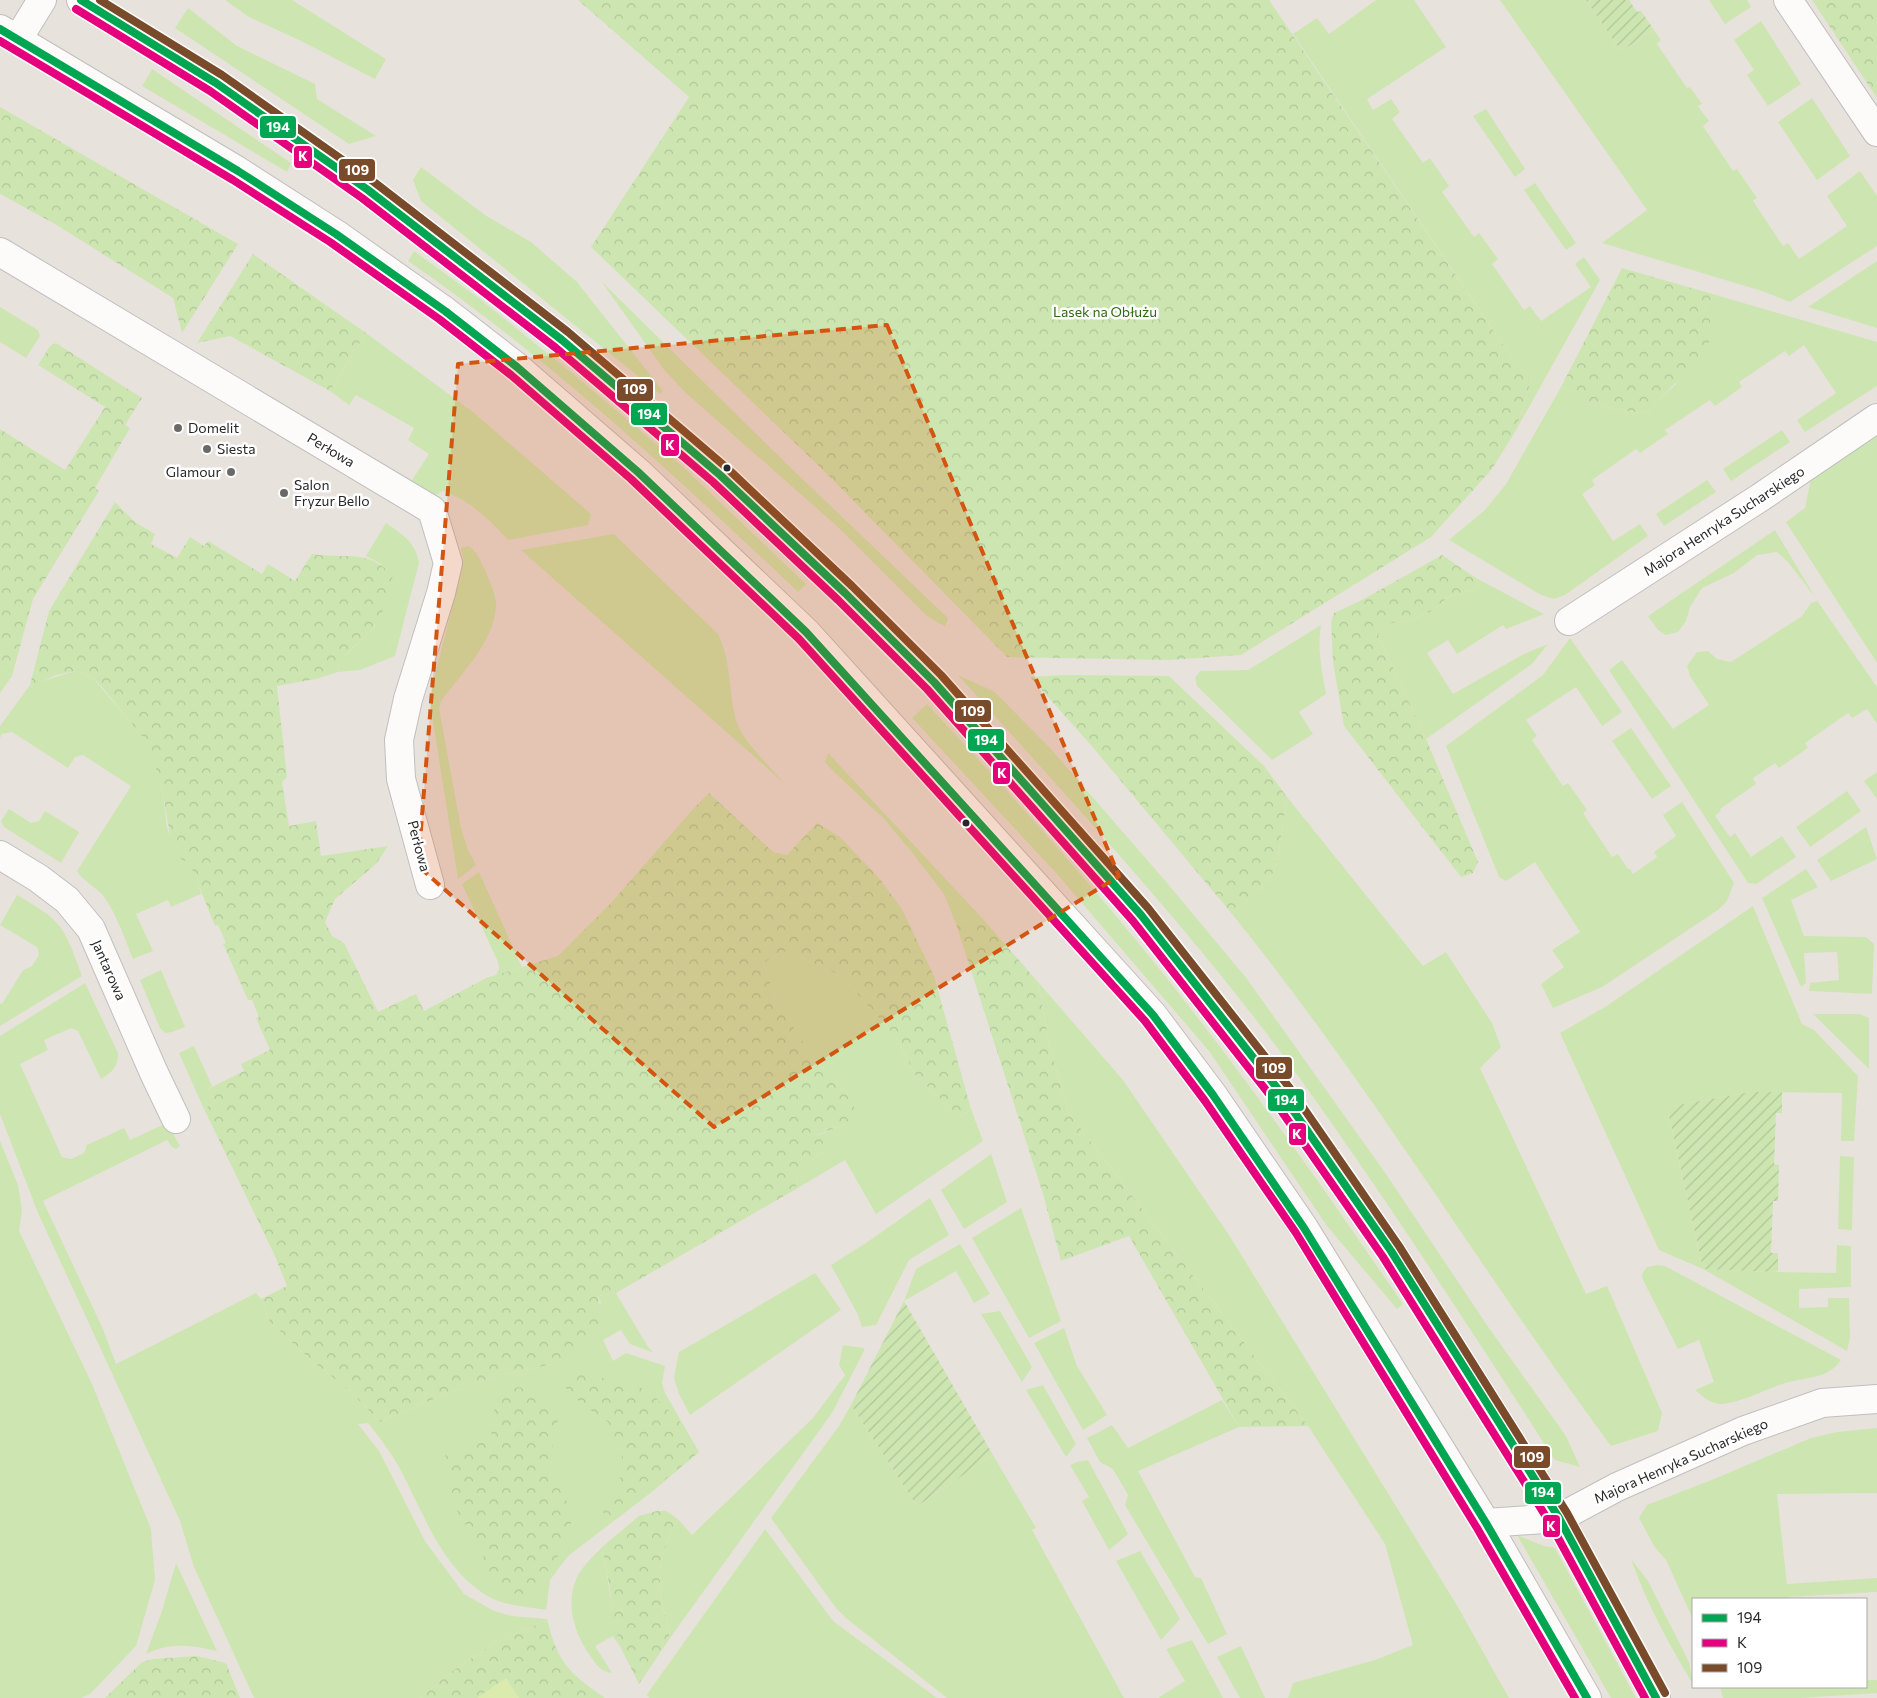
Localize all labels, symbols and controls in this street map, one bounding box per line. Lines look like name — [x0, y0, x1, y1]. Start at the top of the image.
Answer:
line badge: 194 — [259, 115, 297, 139]
text: 194 — [266, 118, 290, 135]
line badge: K — [293, 145, 313, 169]
text: K — [298, 147, 308, 164]
line badge: 109 — [338, 158, 376, 182]
text: 109 — [345, 161, 369, 178]
park label: Lasek na Obłużu — [1053, 303, 1157, 320]
line badge: 109 — [616, 378, 654, 402]
text: 109 — [623, 380, 647, 397]
line badge: 194 — [630, 402, 668, 426]
text: 194 — [637, 405, 661, 422]
place label: Domelit — [188, 419, 239, 436]
marker: Domelit — [172, 422, 184, 434]
street label: Perłowa — [304, 429, 358, 470]
line badge: K — [660, 433, 680, 457]
text: K — [665, 436, 675, 453]
place label: Siesta — [217, 440, 256, 457]
marker: Siesta — [201, 443, 213, 455]
street label: Majora Henryka Sucharskiego — [1640, 462, 1807, 579]
place label: Glamour — [166, 463, 221, 480]
unlabelled marker — [722, 463, 732, 473]
marker: Glamour — [225, 466, 237, 478]
place label: Salon Fryzur Bello — [294, 476, 370, 509]
marker: Salon Fryzur Bello — [278, 487, 290, 499]
line badge: 109 — [954, 699, 992, 723]
text: 109 — [961, 702, 985, 719]
line badge: 194 — [967, 728, 1005, 752]
text: 194 — [974, 731, 998, 748]
line badge: K — [992, 761, 1011, 785]
text: K — [997, 764, 1007, 781]
street label: Perłowa — [405, 818, 434, 873]
unlabelled marker — [961, 818, 971, 828]
street label: Jantarowa — [89, 937, 130, 1003]
line badge: 109 — [1255, 1056, 1293, 1080]
text: 109 — [1262, 1059, 1286, 1076]
line badge: 194 — [1267, 1088, 1305, 1112]
text: 194 — [1274, 1091, 1298, 1108]
line badge: K — [1288, 1122, 1307, 1146]
text: K — [1292, 1125, 1302, 1142]
street label: Majora Henryka Sucharskiego — [1591, 1414, 1770, 1507]
line badge: 109 — [1513, 1445, 1551, 1469]
text: 109 — [1520, 1448, 1544, 1465]
line badge: 194 — [1524, 1481, 1562, 1505]
text: 194 — [1531, 1483, 1555, 1500]
line badge: K — [1542, 1514, 1561, 1538]
text: K — [1546, 1517, 1556, 1534]
legend — [1692, 1598, 1867, 1688]
text: 194 — [1737, 1608, 1762, 1626]
text: K — [1737, 1633, 1747, 1651]
text: 109 — [1737, 1658, 1762, 1676]

